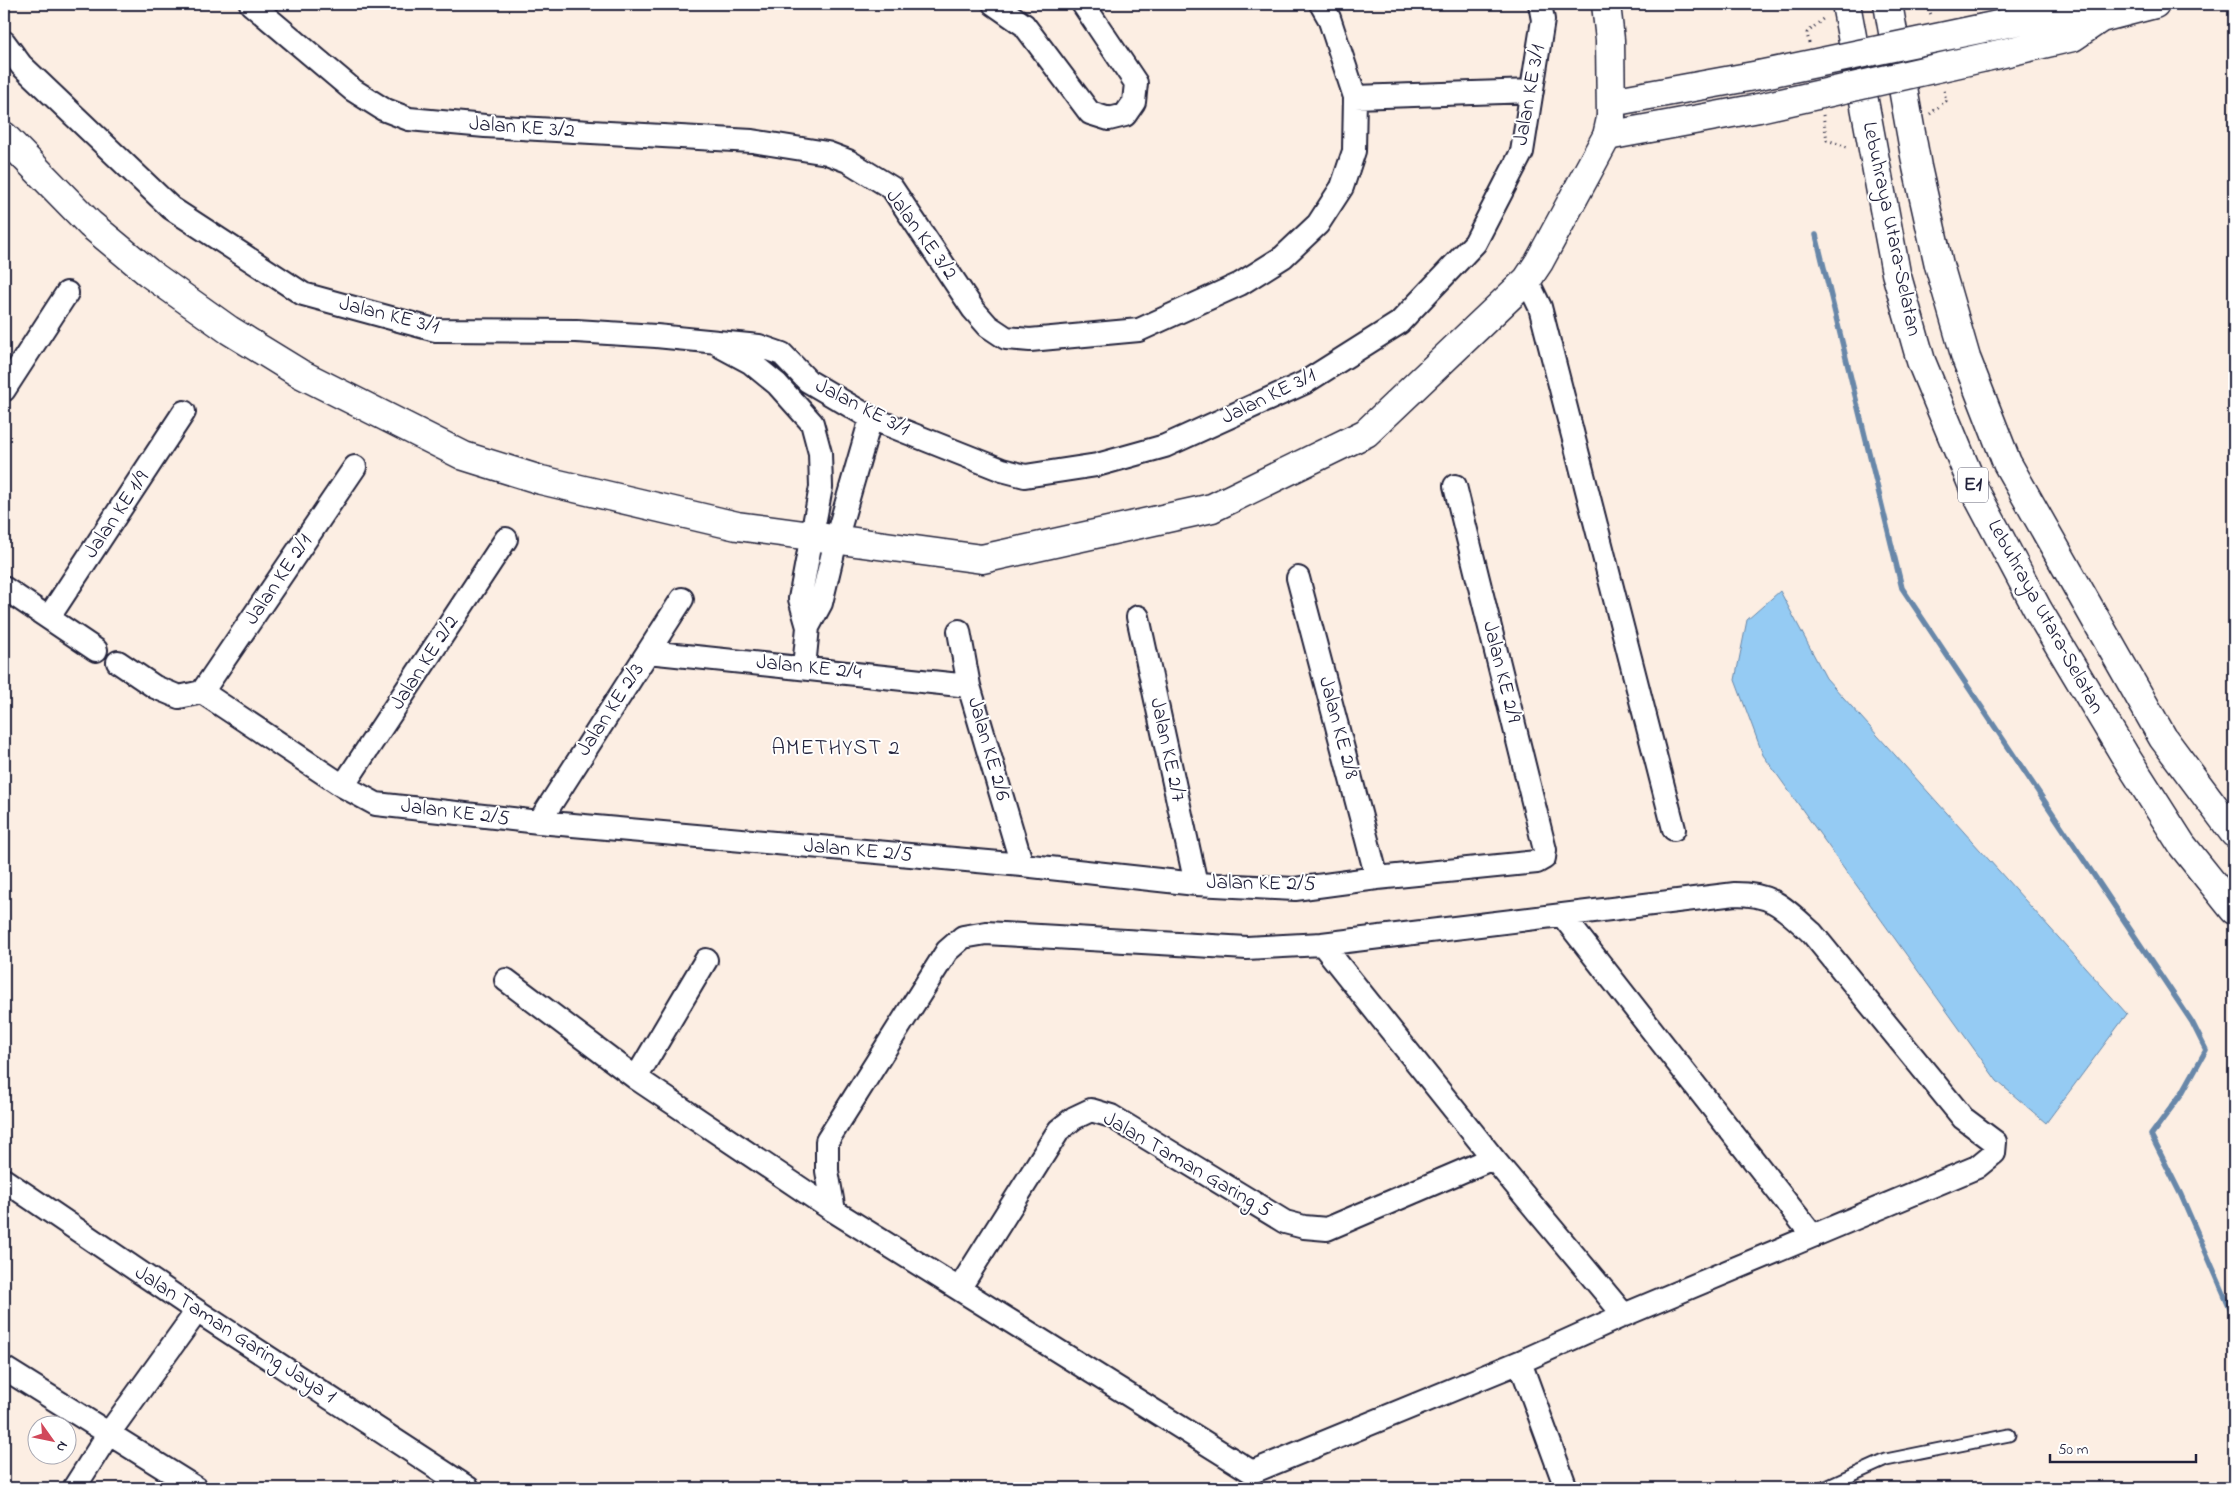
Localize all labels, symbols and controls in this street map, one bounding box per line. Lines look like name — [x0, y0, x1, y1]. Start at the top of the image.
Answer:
street label: Jalan KE 3/1 — [1506, 42, 1554, 148]
street label: Jalan KE 3/2 — [468, 109, 576, 147]
street label: Lebuhraya Utara–Selatan — [1852, 119, 1928, 339]
street label: Jalan KE 3/2 — [878, 183, 964, 287]
street label: Jalan KE 3/1 — [336, 289, 442, 343]
street label: Jalan KE 3/1 — [1217, 361, 1322, 433]
street label: Jalan KE 3/1 — [810, 371, 915, 445]
street label: Jalan KE 1/9 — [77, 465, 158, 565]
road number: E1 — [1958, 468, 1988, 502]
street label: Lebuhraya Utara–Selatan — [1977, 514, 2111, 721]
street label: Jalan KE 2/1 — [238, 528, 321, 631]
street label: Jalan KE 2/2 — [383, 610, 467, 716]
street label: Jalan KE 2/9 — [1474, 618, 1528, 726]
street label: Jalan KE 2/4 — [755, 648, 864, 688]
street label: Jalan KE 2/3 — [570, 657, 652, 763]
street label: Jalan KE 2/8 — [1310, 673, 1366, 783]
street label: Jalan KE 2/6 — [959, 694, 1017, 804]
street label: Jalan KE 2/7 — [1141, 695, 1193, 805]
district label: AMETHYST 2 — [772, 733, 900, 765]
street label: Jalan KE 2/5 — [399, 791, 511, 835]
street label: Jalan KE 2/5 — [802, 831, 914, 871]
street label: Jalan KE 2/5 — [1206, 868, 1316, 900]
street label: Jalan Taman Garing 5 — [1096, 1104, 1277, 1227]
street label: Jalan Taman Garing Jaya 1 — [127, 1258, 342, 1413]
north arrow — [28, 1414, 78, 1464]
scale bar — [2050, 1432, 2197, 1464]
text: N — [50, 1437, 73, 1456]
text: 50 m — [2058, 1439, 2089, 1461]

